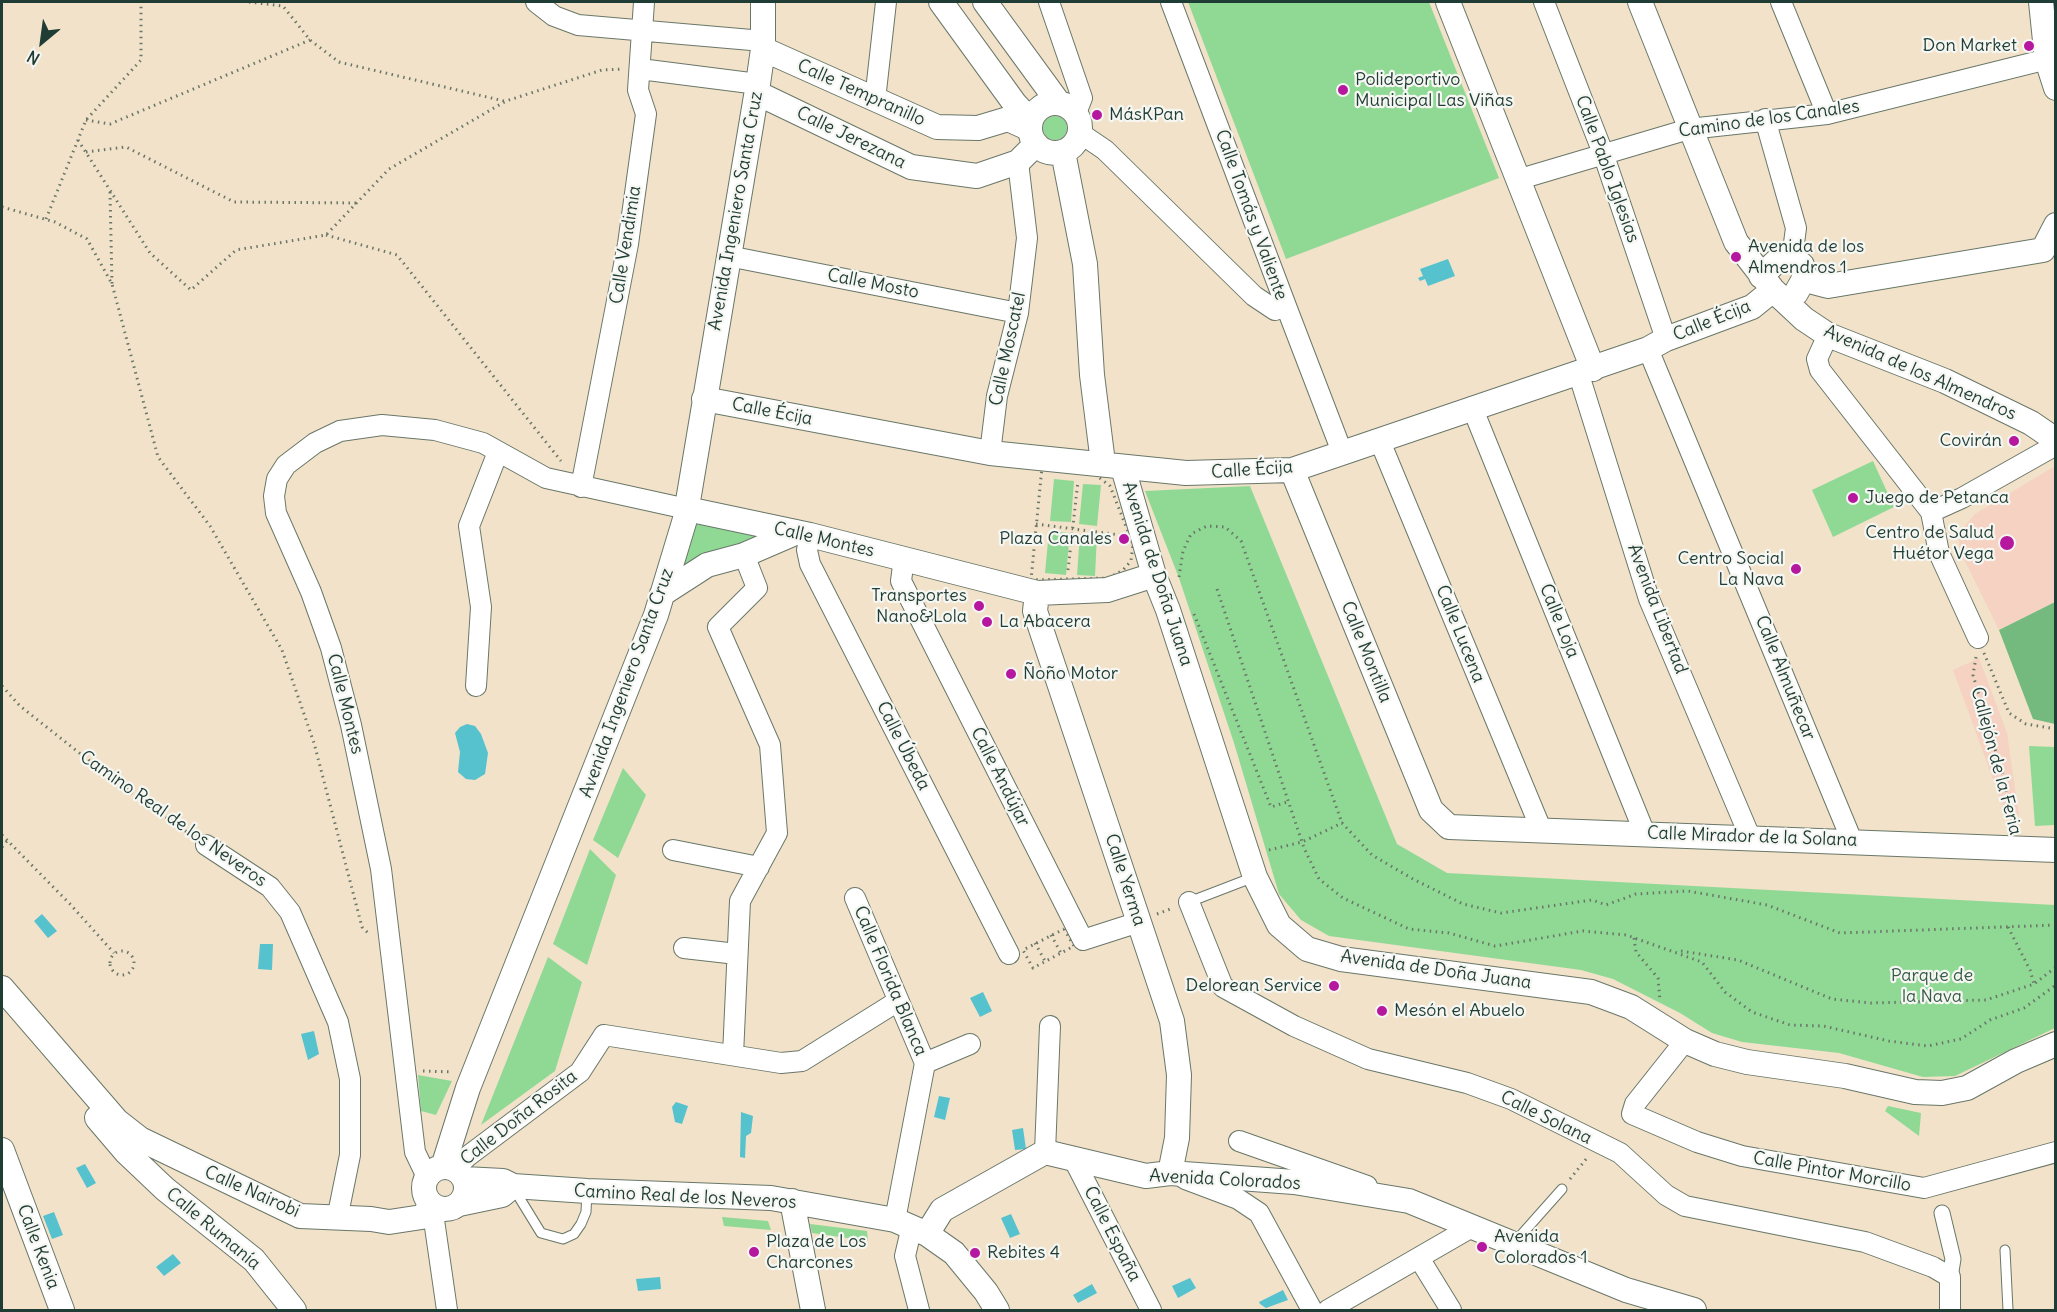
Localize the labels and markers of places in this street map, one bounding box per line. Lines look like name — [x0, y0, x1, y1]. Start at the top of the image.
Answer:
place label: Don Market — [1923, 35, 2017, 57]
marker: Don Market — [2022, 39, 2036, 53]
place label: Polideportivo Municipal Las Viñas — [1355, 69, 1513, 112]
marker: Polideportivo Municipal Las Viñas — [1336, 83, 1350, 97]
place label: MásKPan — [1109, 104, 1184, 126]
marker: MásKPan — [1090, 108, 1104, 122]
place label: Avenida de los Almendros 1 — [1748, 236, 1864, 278]
marker: Avenida de los Almendros 1 — [1729, 250, 1743, 264]
place label: Covirán — [1940, 430, 2002, 452]
marker: Covirán — [2007, 434, 2021, 448]
place label: Juego de Petanca — [1865, 487, 2009, 509]
marker: Juego de Petanca — [1846, 491, 1860, 505]
place label: Centro de Salud Huétor Vega — [1865, 522, 1994, 564]
place label: Plaza Canales — [999, 528, 1112, 550]
marker: Plaza Canales — [1117, 532, 1131, 546]
marker: Centro de Salud Huétor Vega — [1998, 534, 2016, 552]
place label: Centro Social La Nava — [1677, 548, 1784, 590]
marker: Centro Social La Nava — [1789, 562, 1803, 576]
place label: Transportes Nano&Lola — [871, 585, 967, 628]
marker: Transportes Nano&Lola — [972, 599, 986, 613]
place label: La Abacera — [999, 611, 1091, 633]
marker: La Abacera — [980, 615, 994, 629]
place label: Ñoño Motor — [1023, 663, 1118, 685]
marker: Ñoño Motor — [1004, 667, 1018, 681]
place label: Delorean Service — [1186, 975, 1322, 997]
marker: Delorean Service — [1327, 979, 1341, 993]
place label: Mesón el Abuelo — [1394, 1000, 1525, 1022]
marker: Mesón el Abuelo — [1375, 1004, 1389, 1018]
place label: Avenida Colorados 1 — [1494, 1226, 1588, 1268]
place label: Plaza de Los Charcones — [766, 1231, 867, 1274]
marker: Avenida Colorados 1 — [1475, 1240, 1489, 1254]
place label: Rebites 4 — [987, 1242, 1060, 1264]
marker: Plaza de Los Charcones — [747, 1245, 761, 1259]
marker: Rebites 4 — [968, 1246, 982, 1260]

